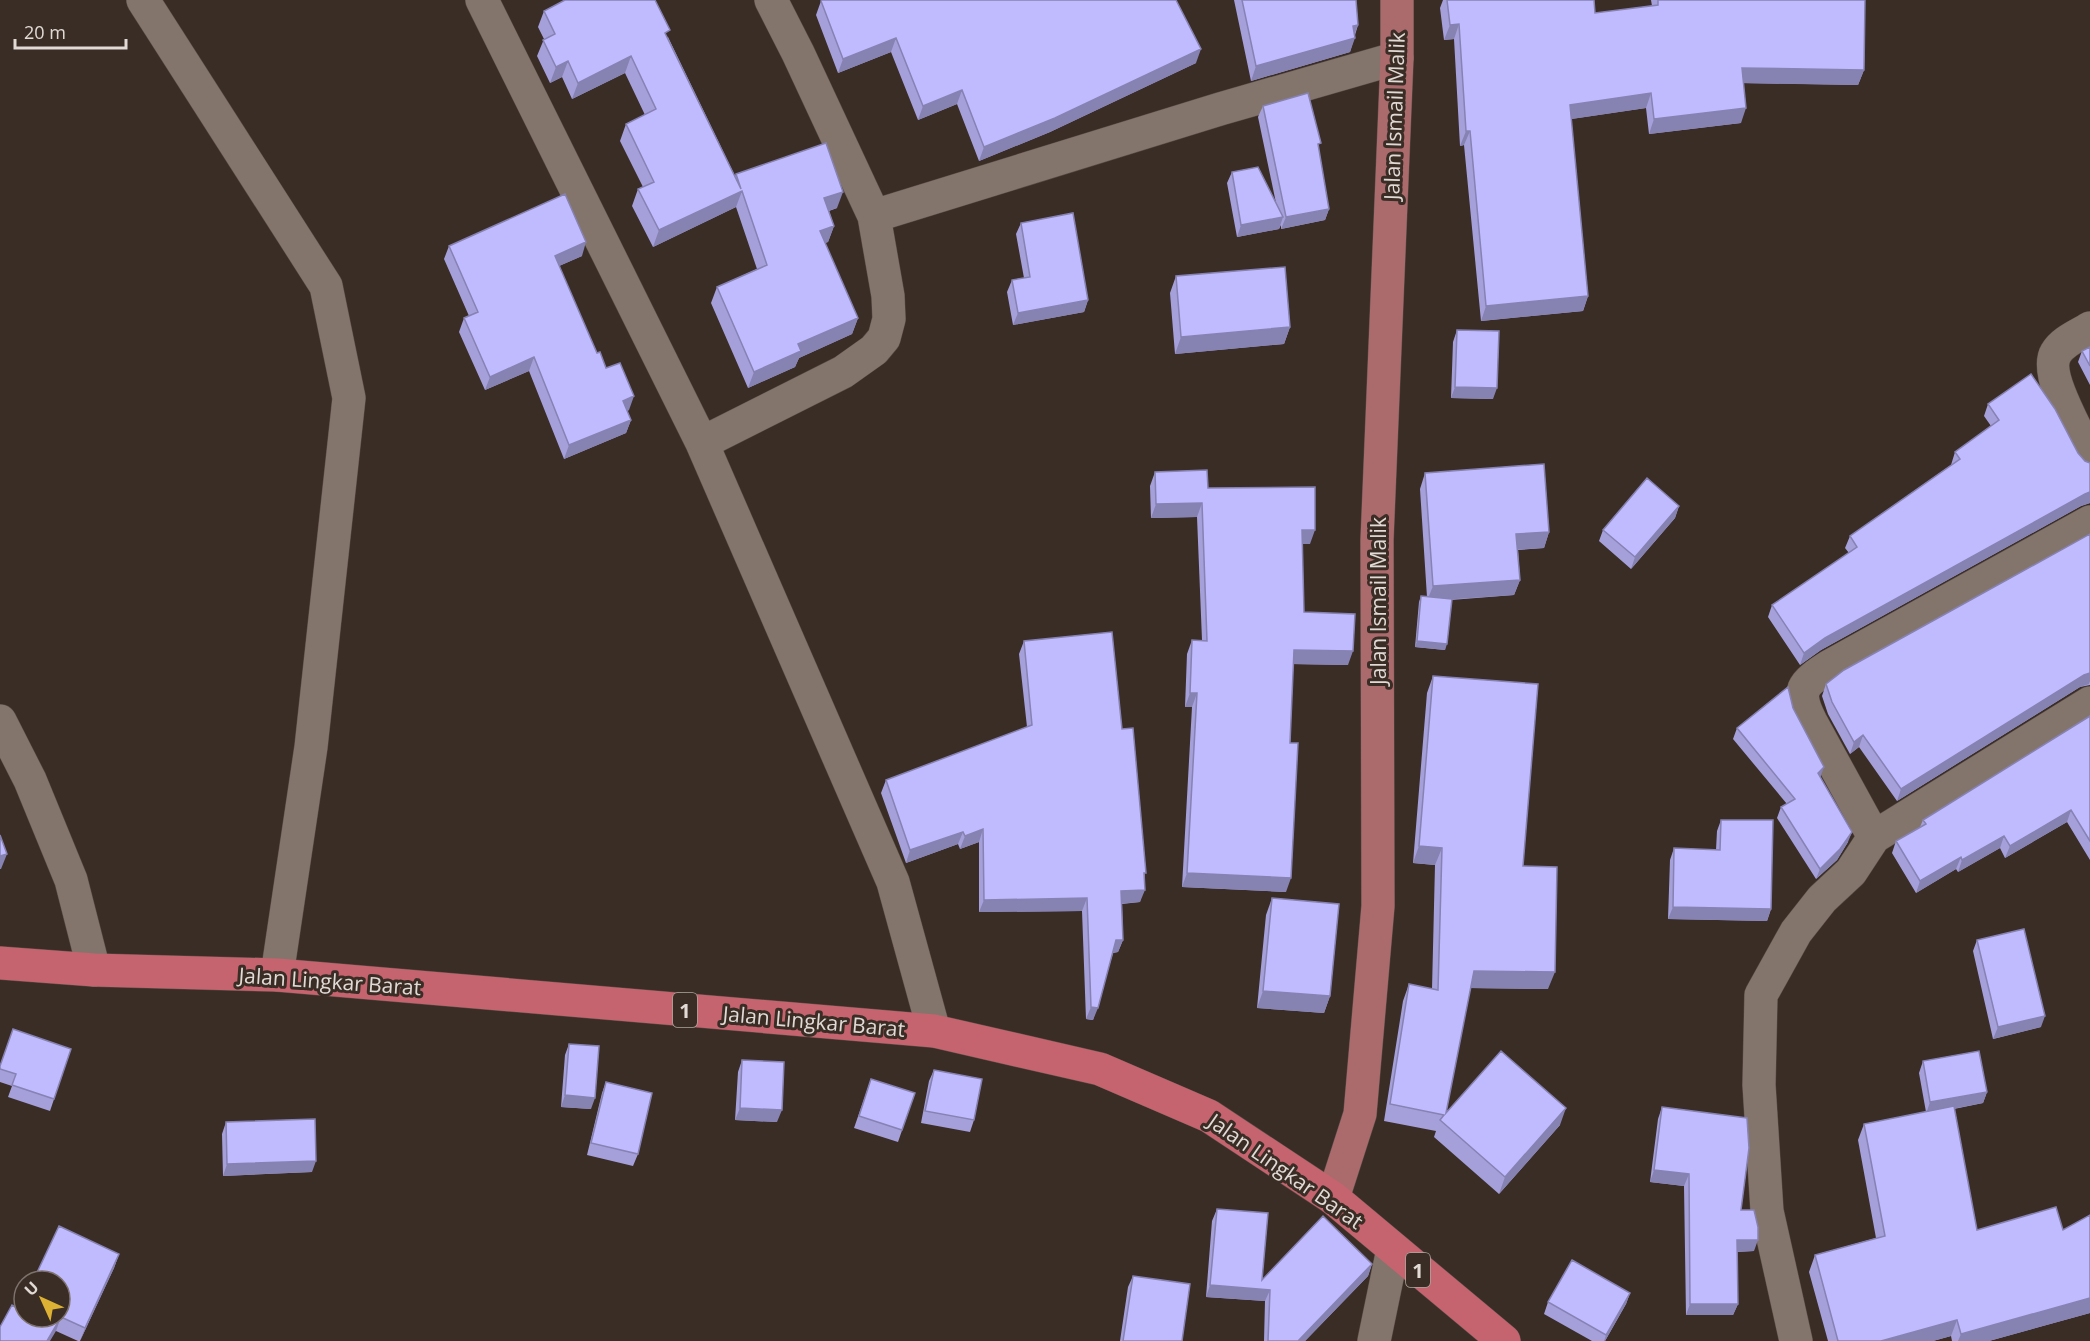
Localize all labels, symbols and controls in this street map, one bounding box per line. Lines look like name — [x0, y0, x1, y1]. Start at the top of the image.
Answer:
scale bar — [15, 12, 126, 50]
text: 20 m — [24, 20, 66, 44]
street label: Jalan Ismail Malik — [1377, 32, 1411, 202]
street label: Jalan Ismail Malik — [1364, 517, 1392, 687]
street label: Jalan Lingkar Barat — [236, 961, 422, 1001]
road number: 1 — [673, 993, 697, 1027]
street label: Jalan Lingkar Barat — [720, 999, 906, 1043]
street label: Jalan Lingkar Barat — [1201, 1106, 1369, 1235]
road number: 1 — [1406, 1253, 1430, 1287]
north arrow — [12, 1269, 72, 1329]
text: U — [19, 1276, 43, 1300]

